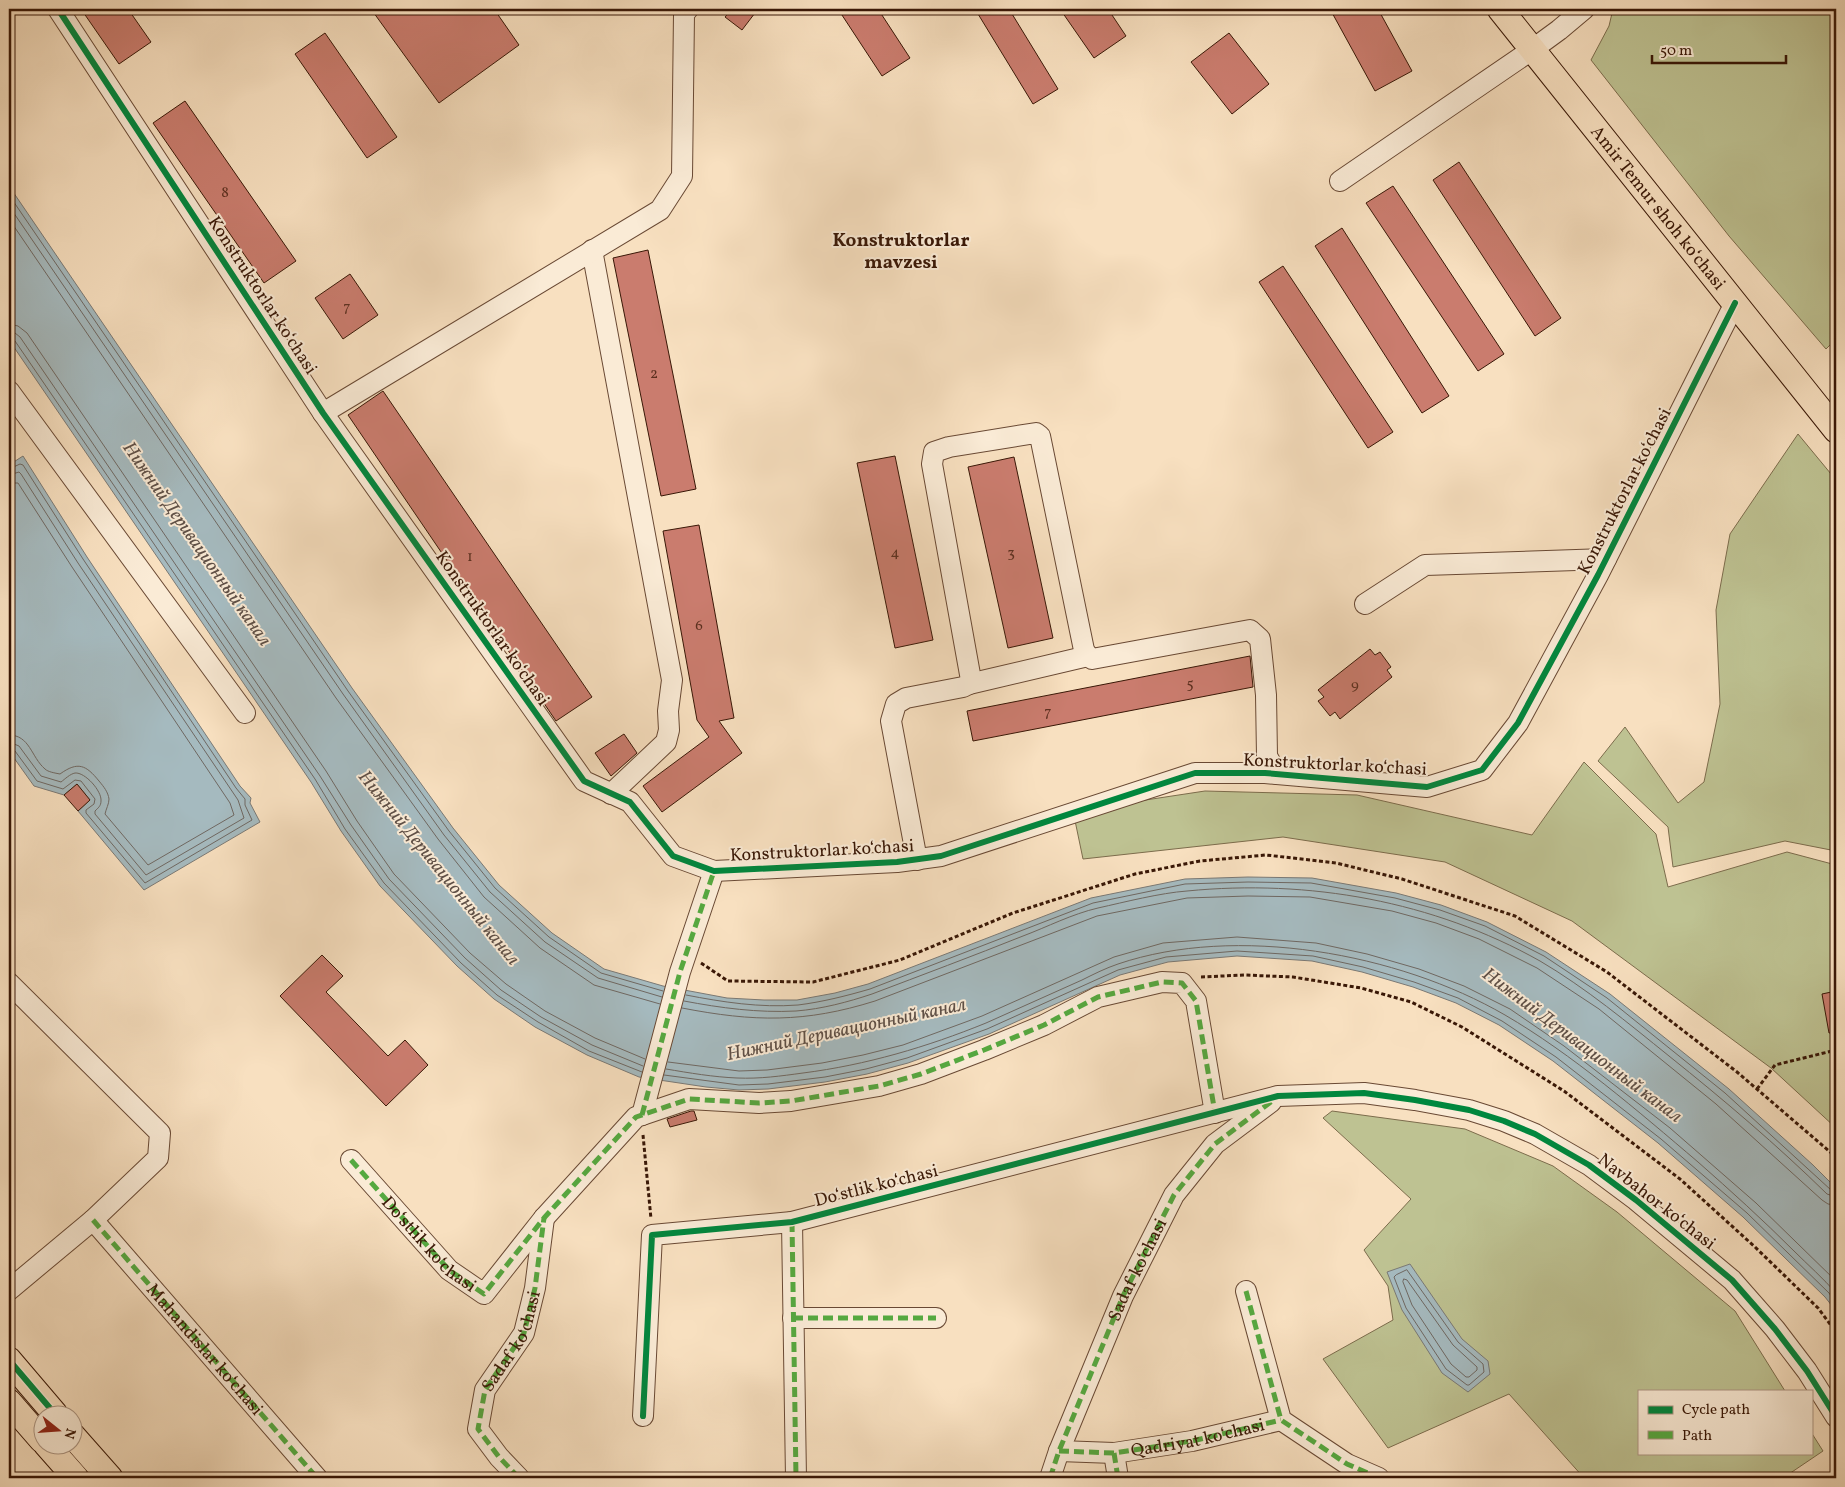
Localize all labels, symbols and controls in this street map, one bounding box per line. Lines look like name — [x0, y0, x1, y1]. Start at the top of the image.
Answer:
scale bar — [1652, 32, 1786, 64]
text: 50 m — [1660, 41, 1692, 62]
street label: Amir Temur shoh ko‘chasi — [1584, 121, 1731, 296]
house number: 8 — [221, 183, 229, 204]
street label: Konstruktorlar ko‘chasi — [201, 212, 322, 380]
district label: Konstruktorlar mavzesi — [833, 228, 969, 276]
house number: 7 — [343, 297, 351, 318]
house number: 2 — [650, 364, 658, 385]
street label: Konstruktorlar ko‘chasi — [1572, 404, 1678, 579]
water label: Нижний Деривационный канал — [116, 437, 277, 652]
house number: 4 — [891, 543, 900, 564]
house number: 3 — [1007, 543, 1015, 564]
street label: Konstruktorlar ko‘chasi — [429, 546, 555, 712]
house number: 1 — [467, 547, 473, 568]
house number: 6 — [695, 616, 703, 637]
house number: 5 — [1186, 674, 1194, 695]
house number: 9 — [1351, 675, 1359, 696]
house number: 7 — [1044, 702, 1052, 723]
street label: Konstruktorlar ko‘chasi — [1242, 748, 1428, 783]
water label: Нижний Деривационный канал — [352, 765, 525, 971]
street label: Konstruktorlar ko‘chasi — [729, 834, 915, 869]
water label: Нижний Деривационный канал — [1477, 962, 1687, 1129]
water label: Нижний Деривационный канал — [724, 992, 968, 1068]
street label: Navbahor ko‘chasi — [1592, 1148, 1720, 1256]
street label: Do‘stlik ko‘chasi — [812, 1159, 941, 1214]
street label: Do‘stlik ko‘chasi — [375, 1191, 481, 1299]
street label: Sadaf ko‘chasi — [1103, 1214, 1174, 1325]
street label: Mahandislar ko‘chasi — [140, 1279, 268, 1421]
street label: Sadaf ko‘chasi — [476, 1288, 548, 1398]
legend — [1638, 1390, 1812, 1454]
text: Cycle path — [1682, 1400, 1750, 1421]
north arrow — [32, 1404, 82, 1454]
street label: Qadriyat ko‘chasi — [1129, 1413, 1267, 1464]
text: N — [58, 1426, 80, 1441]
text: Path — [1682, 1426, 1712, 1447]

